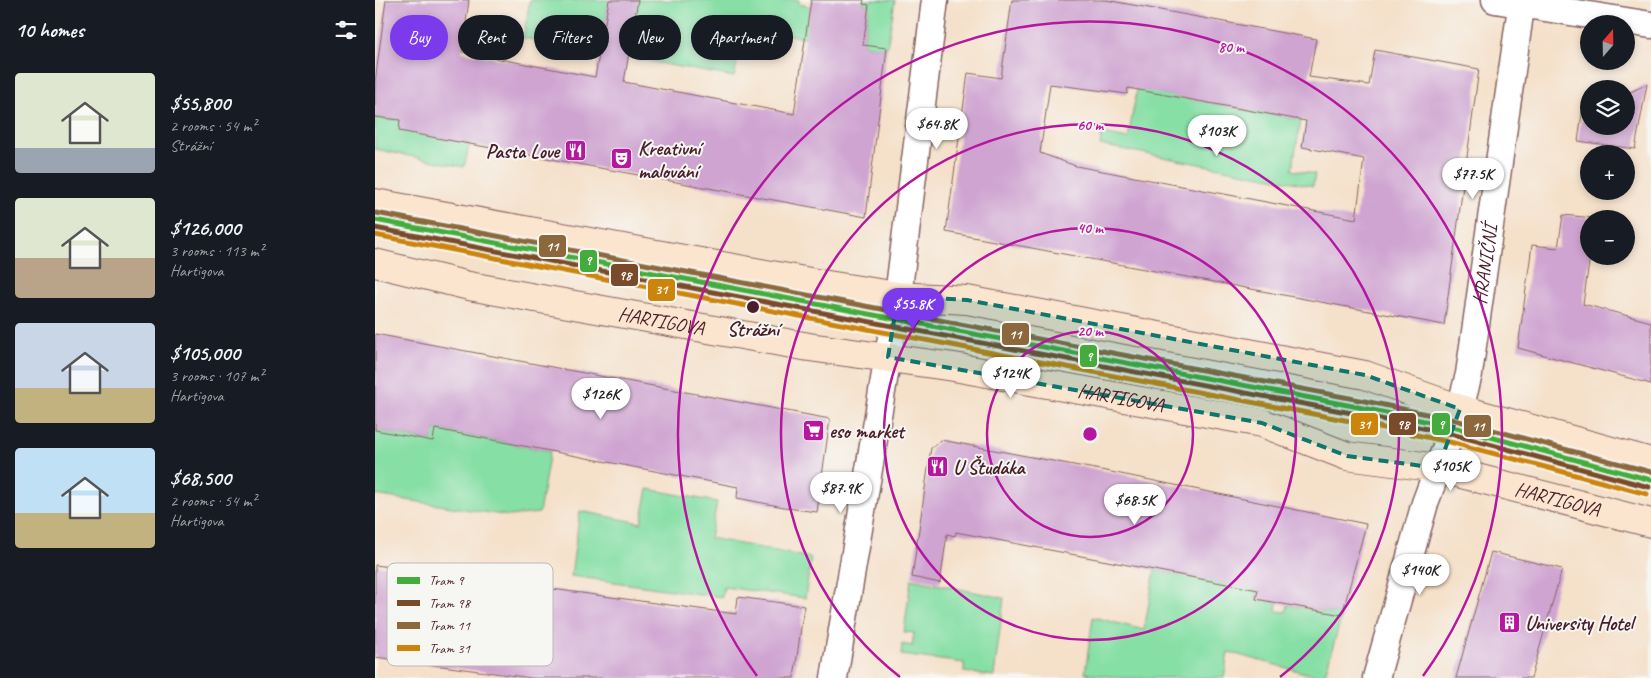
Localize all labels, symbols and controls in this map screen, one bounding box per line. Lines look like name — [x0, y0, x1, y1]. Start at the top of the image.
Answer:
chip: Buy — [390, 15, 448, 60]
chip: Rent — [458, 15, 524, 60]
chip: Filters — [534, 15, 609, 60]
chip: New — [619, 15, 681, 60]
chip: Apartment — [691, 15, 793, 60]
north arrow — [1580, 15, 1635, 70]
map controls — [1580, 15, 1635, 265]
icon: filters — [332, 16, 360, 44]
text: 10 homes — [15, 17, 84, 43]
text: 80 m — [1218, 38, 1245, 57]
button: layers — [1580, 80, 1635, 135]
text: $55,800 — [170, 90, 230, 116]
icon: home — [55, 93, 115, 153]
pin: $64.8K — [896, 108, 978, 150]
text: $64.8K — [917, 114, 957, 134]
pin: $103K — [1182, 114, 1252, 157]
text: 2 rooms · 54 m² — [170, 116, 256, 136]
text: 60 m — [1077, 116, 1104, 135]
text: $103K — [1199, 121, 1235, 141]
text: Strážní — [170, 136, 211, 156]
place label: Kreativní malování — [638, 136, 705, 184]
place label: Pasta Love — [486, 139, 561, 164]
restaurant icon: Pasta Love — [563, 139, 587, 163]
button: + — [1580, 145, 1635, 200]
theatre icon: Kreativní malování — [610, 147, 634, 171]
pin: $77.5K — [1432, 158, 1514, 200]
text: $77.5K — [1453, 164, 1493, 184]
button: − — [1580, 210, 1635, 265]
text: $126,000 — [170, 215, 241, 241]
icon: home — [55, 218, 115, 278]
street label: HRANIČNÍ — [1467, 218, 1503, 306]
text: 40 m — [1077, 219, 1104, 238]
line badge: 11 — [538, 234, 567, 258]
text: 11 — [546, 238, 560, 255]
text: 3 rooms · 113 m² — [170, 241, 264, 261]
line badge: 9 — [579, 249, 598, 273]
text: 9 — [585, 252, 593, 269]
text: Hartigova — [170, 261, 224, 281]
line badge: 98 — [610, 263, 639, 287]
text: 98 — [619, 267, 633, 284]
line badge: 31 — [647, 278, 676, 302]
text: 31 — [655, 281, 669, 298]
pin: $55.8K — [872, 288, 954, 330]
text: $55.8K — [893, 294, 933, 314]
marker: Strážní — [745, 299, 761, 315]
street label: HARTIGOVA — [616, 301, 707, 341]
place label: Strážní — [727, 317, 783, 342]
line badge: 11 — [1001, 322, 1030, 346]
text: 20 m — [1077, 322, 1104, 341]
text: 11 — [1009, 326, 1023, 343]
text: $105,000 — [170, 340, 240, 366]
icon: home — [55, 343, 115, 403]
line badge: 9 — [1079, 344, 1098, 368]
text: 9 — [1086, 348, 1094, 365]
pin: $124K — [976, 356, 1046, 399]
text: $124K — [993, 363, 1029, 383]
text: 3 rooms · 107 m² — [170, 366, 264, 386]
street label: HARTIGOVA — [1076, 377, 1166, 418]
pin: $126K — [566, 378, 636, 420]
text: $126K — [582, 384, 620, 404]
text: Hartigova — [170, 386, 224, 406]
line badge: 31 — [1350, 412, 1379, 436]
line badge: 98 — [1388, 412, 1417, 436]
line badge: 9 — [1431, 412, 1451, 436]
line badge: 11 — [1463, 414, 1492, 438]
text: 31 — [1358, 416, 1372, 433]
text: 98 — [1397, 416, 1411, 433]
text: 9 — [1438, 416, 1446, 433]
text: 11 — [1472, 418, 1486, 435]
supermarket icon: eso market — [801, 419, 825, 443]
place label: eso market — [829, 419, 906, 444]
centre of rings — [1081, 425, 1099, 443]
pin: $105K — [1416, 450, 1486, 492]
restaurant icon: U Študáka — [925, 455, 949, 479]
place label: U Študáka — [953, 455, 1026, 480]
text: $105K — [1433, 456, 1469, 476]
text: $68,500 — [170, 465, 231, 491]
icon: home — [55, 468, 115, 528]
pin: $87.9K — [800, 472, 882, 514]
street label: HARTIGOVA — [1512, 476, 1603, 522]
text: $87.9K — [821, 478, 861, 498]
pin: $68.5K — [1094, 484, 1176, 526]
text: $68.5K — [1115, 490, 1155, 510]
text: 2 rooms · 54 m² — [170, 491, 256, 511]
text: Hartigova — [170, 511, 224, 531]
pin: $140K — [1385, 554, 1455, 596]
text: $140K — [1402, 560, 1438, 580]
legend — [387, 563, 553, 666]
text: Tram 9 — [429, 572, 465, 589]
text: Tram 98 — [429, 595, 472, 612]
building icon: University Hotel — [1497, 611, 1521, 635]
place label: University Hotel — [1525, 611, 1636, 636]
text: Tram 11 — [429, 617, 471, 634]
text: Tram 31 — [429, 640, 471, 657]

